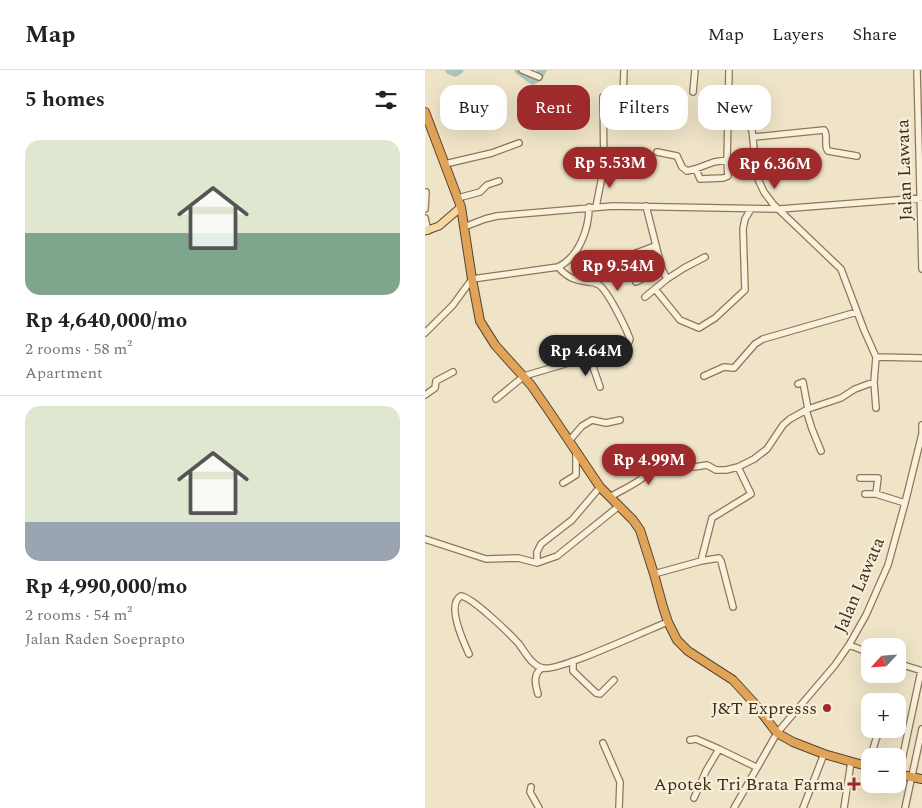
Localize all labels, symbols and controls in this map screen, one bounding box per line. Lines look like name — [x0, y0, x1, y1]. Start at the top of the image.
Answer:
text: Map — [25, 17, 75, 53]
text: Map — [708, 21, 744, 48]
text: Layers — [772, 21, 824, 48]
text: Share — [852, 21, 897, 48]
text: 5 homes — [25, 84, 105, 116]
chip: Buy — [440, 85, 507, 130]
chip: Rent — [517, 85, 590, 130]
chip: Filters — [600, 85, 688, 130]
chip: New — [698, 85, 771, 130]
icon: filters — [372, 86, 400, 114]
street label: Jalan Lawata — [889, 118, 920, 221]
pin: Rp 5.53M — [558, 146, 662, 189]
pin: Rp 6.36M — [723, 148, 827, 190]
text: Rp 5.53M — [574, 151, 646, 175]
text: Rp 6.36M — [739, 152, 811, 176]
icon: home — [168, 173, 258, 263]
pin: Rp 9.54M — [566, 250, 670, 292]
text: Rp 9.54M — [582, 254, 654, 278]
text: Rp 4,640,000/mo — [25, 305, 187, 337]
pin: Rp 4.64M — [534, 334, 638, 377]
text: 2 rooms · 58 m² — [25, 337, 132, 361]
text: Rp 4.64M — [550, 339, 622, 363]
text: Apartment — [25, 361, 103, 385]
icon: home — [168, 438, 258, 528]
pin: Rp 4.99M — [597, 444, 701, 486]
text: Rp 4.99M — [613, 448, 685, 472]
street label: Jalan Lawata — [827, 533, 892, 637]
text: Rp 4,990,000/mo — [25, 571, 187, 603]
text: 2 rooms · 54 m² — [25, 603, 132, 627]
text: Jalan Raden Soeprapto — [25, 627, 185, 651]
north arrow — [861, 638, 906, 682]
map controls — [861, 638, 906, 793]
button: + — [861, 693, 906, 738]
place label: J&T Expresss — [711, 695, 817, 722]
marker: J&T Expresss — [821, 702, 833, 714]
button: − — [861, 748, 906, 793]
place label: Apotek Tri Brata Farma — [654, 771, 844, 798]
marker: Apotek Tri Brata Farma — [848, 778, 860, 790]

